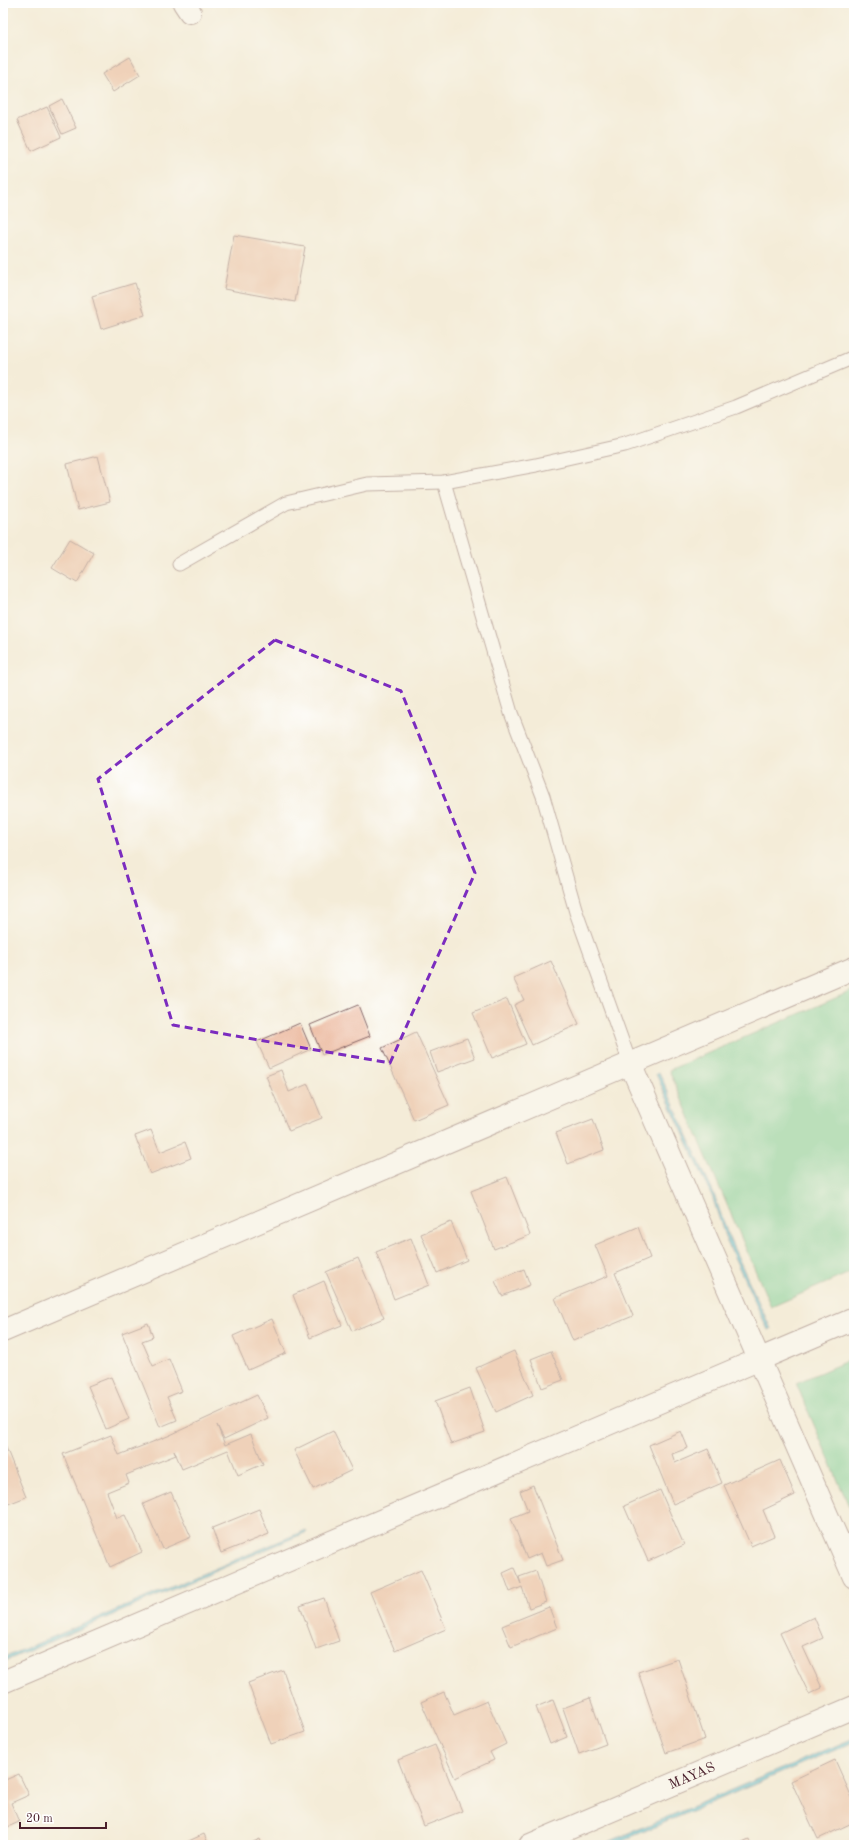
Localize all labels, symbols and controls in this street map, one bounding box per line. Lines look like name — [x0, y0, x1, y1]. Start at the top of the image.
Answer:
street label: MAYAS — [667, 1760, 717, 1792]
scale bar — [20, 1804, 106, 1830]
text: 20 m — [26, 1813, 53, 1825]

